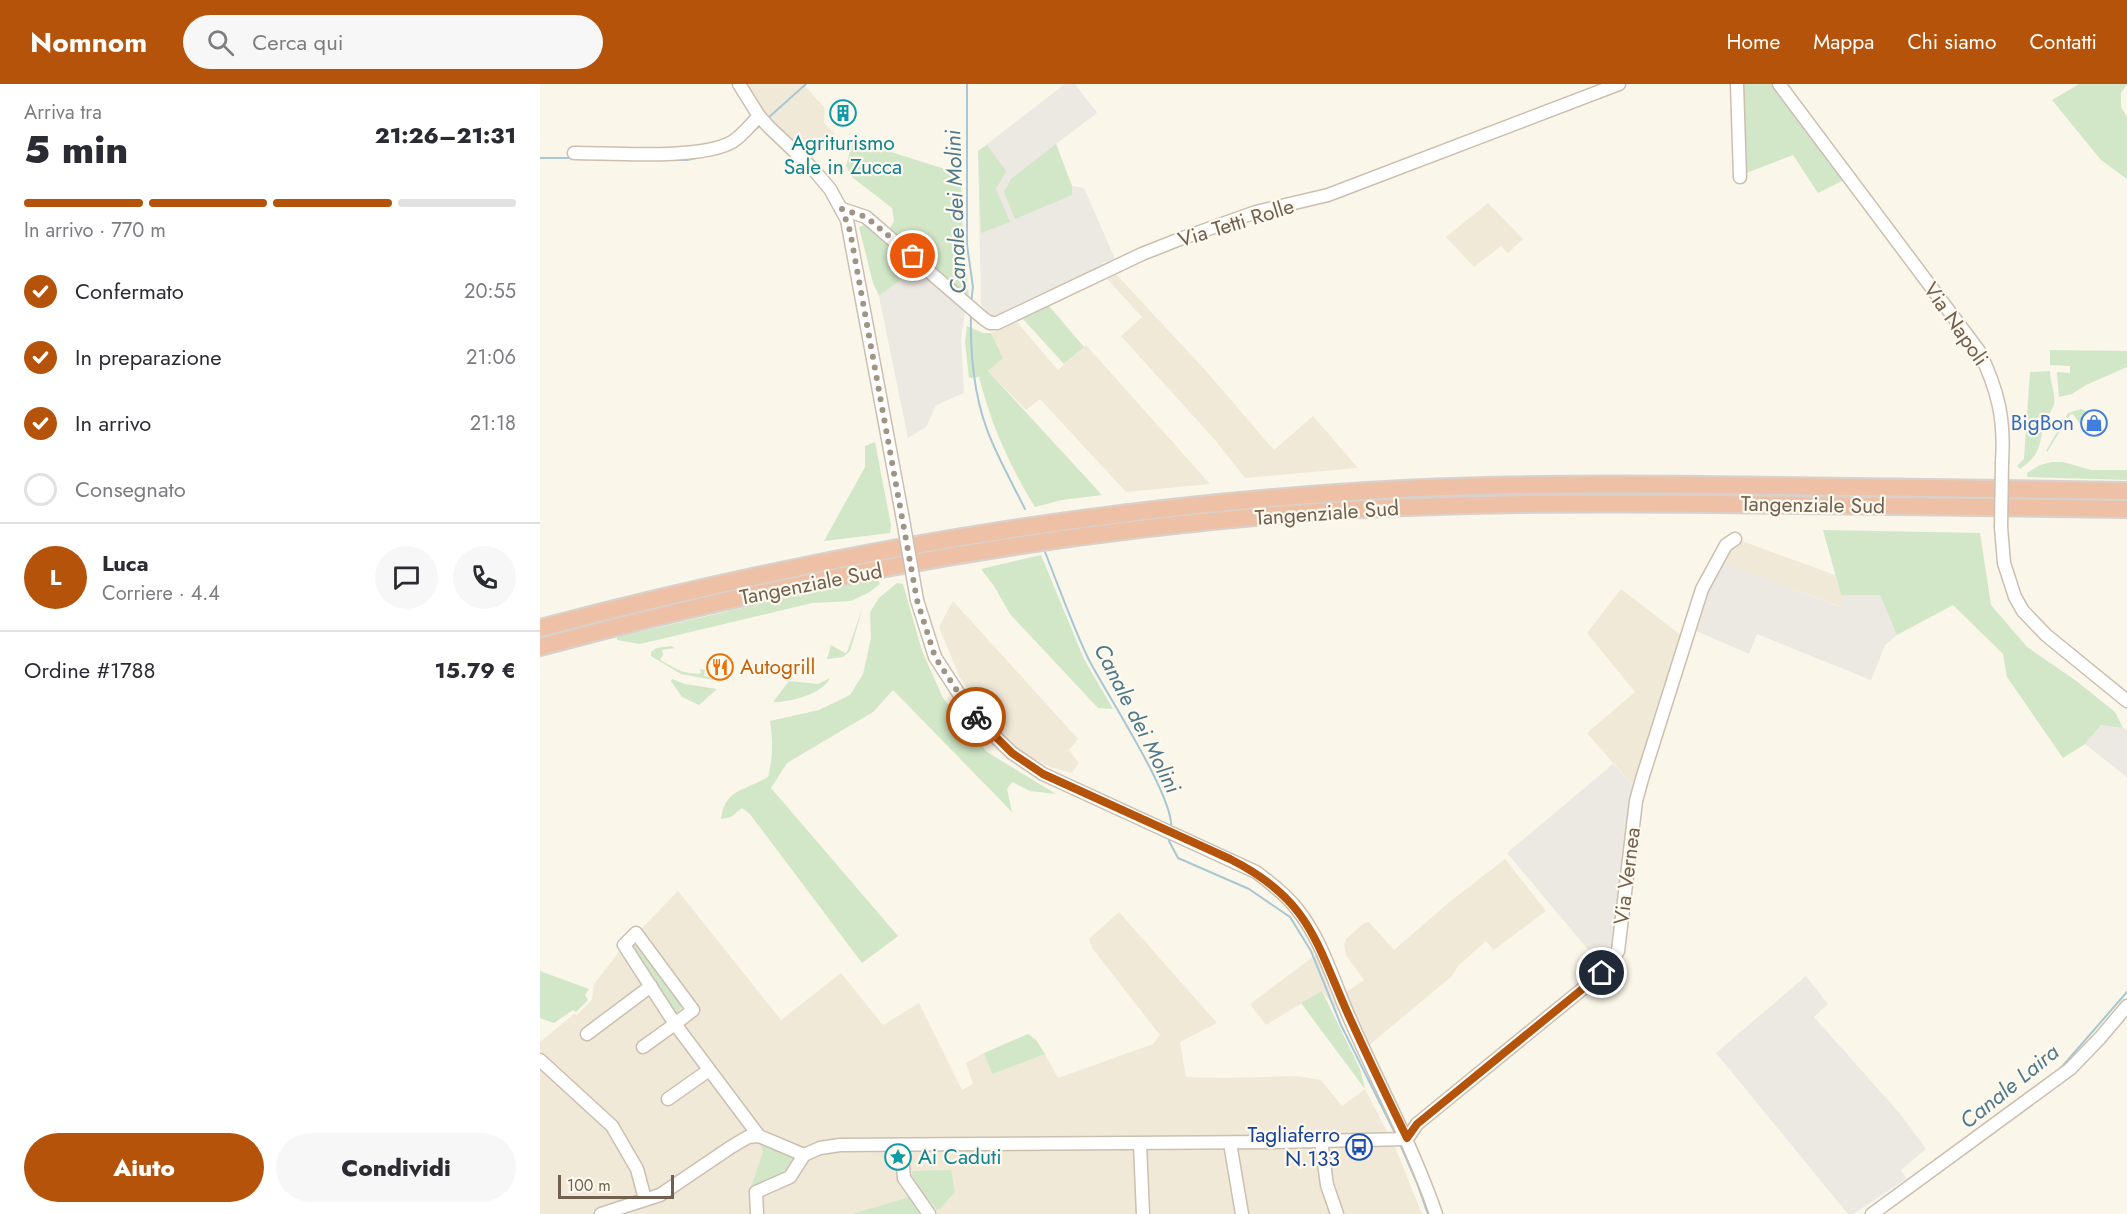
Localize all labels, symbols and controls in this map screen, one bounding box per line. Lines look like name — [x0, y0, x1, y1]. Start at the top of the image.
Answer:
search box — [183, 15, 603, 69]
text: Nomnom — [30, 22, 147, 63]
icon: search — [204, 26, 237, 59]
text: Cerca qui — [252, 26, 343, 58]
text: Home — [1727, 27, 1780, 57]
text: Mappa — [1813, 27, 1874, 57]
text: Chi siamo — [1907, 27, 1996, 57]
text: Contatti — [2029, 27, 2097, 57]
text: Arriva tra — [24, 98, 102, 127]
building icon: Agriturismo Sale in Zucca — [828, 98, 858, 128]
text: 21:26–21:31 — [375, 119, 516, 151]
text: 5 min — [24, 121, 128, 178]
place label: Agriturismo Sale in Zucca — [784, 128, 902, 182]
water label: Canale dei Molini — [936, 129, 974, 295]
street label: Via Tetti Rolle — [1174, 191, 1298, 255]
text: In arrivo · 770 m — [24, 216, 166, 245]
pin — [887, 230, 938, 281]
icon: bag — [896, 239, 929, 272]
icon: check — [24, 275, 57, 308]
text: Confermato — [75, 275, 184, 307]
street label: Via Napoli — [1916, 276, 1996, 372]
text: 20:55 — [464, 277, 516, 306]
icon: check — [24, 341, 57, 374]
text: In preparazione — [75, 341, 222, 373]
text: 21:06 — [466, 343, 516, 372]
icon: check — [24, 407, 57, 440]
text: In arrivo — [75, 407, 151, 439]
place label: BigBon — [2011, 408, 2074, 438]
shop icon: BigBon — [2079, 408, 2109, 438]
text: 21:18 — [470, 409, 516, 438]
text: Consegnato — [75, 473, 186, 505]
street label: Tangenziale Sud — [1741, 489, 1885, 521]
street label: Tangenziale Sud — [1254, 493, 1400, 533]
button: chat — [375, 546, 438, 609]
button: phone — [453, 546, 516, 609]
text: Luca — [102, 547, 149, 579]
street label: Tangenziale Sud — [737, 556, 885, 612]
text: L — [50, 561, 61, 593]
text: Corriere · 4.4 — [102, 579, 220, 608]
water label: Canale dei Molini — [1086, 638, 1190, 799]
restaurant icon: Autogrill — [705, 652, 735, 682]
place label: Autogrill — [740, 652, 815, 682]
text: Ordine #1788 — [24, 654, 155, 686]
text: 15.79 € — [435, 654, 516, 686]
courier — [946, 687, 1006, 747]
icon: bike — [960, 701, 993, 734]
street label: Via Vernea — [1606, 826, 1648, 926]
pin — [1576, 947, 1627, 998]
icon: home — [1585, 956, 1618, 989]
water label: Canale Laira — [1952, 1036, 2066, 1136]
place label: Tagliaferro N.133 — [1247, 1120, 1340, 1174]
bus stop icon: Tagliaferro N.133 — [1344, 1132, 1374, 1162]
button: Aiuto — [24, 1133, 264, 1202]
button: Condividi — [276, 1133, 516, 1202]
place icon: Ai Caduti — [883, 1142, 913, 1172]
place label: Ai Caduti — [918, 1142, 1002, 1172]
scale bar — [558, 1172, 674, 1200]
text: 100 m — [567, 1174, 611, 1197]

